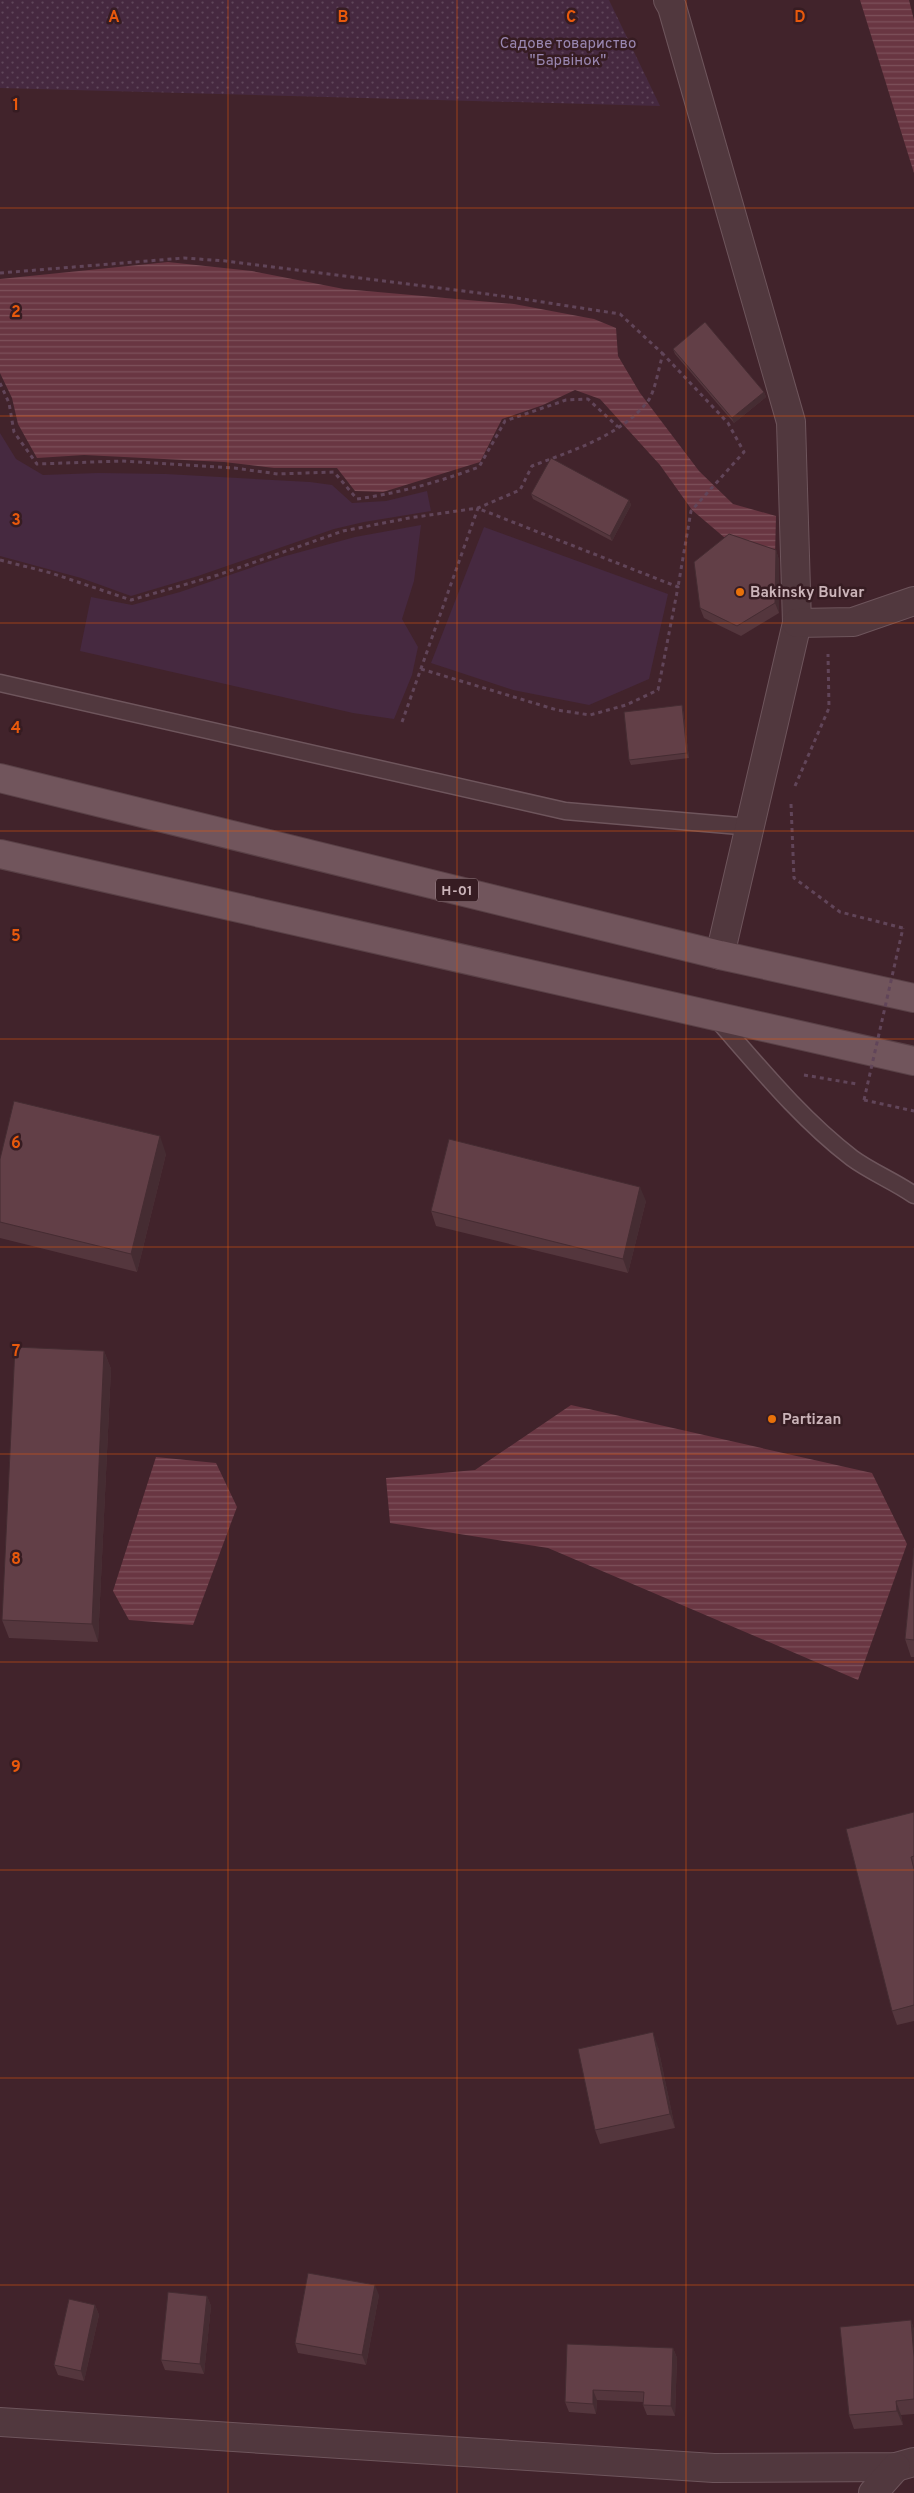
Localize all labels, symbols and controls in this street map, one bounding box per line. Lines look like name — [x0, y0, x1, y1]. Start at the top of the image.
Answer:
text: A — [108, 8, 120, 28]
text: B — [337, 8, 349, 28]
text: C — [566, 8, 576, 28]
text: D — [794, 8, 806, 28]
park label: Садове товариство "Барвінок" — [500, 35, 636, 71]
text: 1 — [13, 96, 19, 116]
text: 2 — [11, 303, 21, 323]
text: 3 — [11, 511, 21, 531]
place label: Bakinsky Bulvar — [750, 584, 865, 603]
marker: Bakinsky Bulvar — [734, 586, 746, 598]
text: 4 — [11, 719, 21, 739]
road number: Н-01 — [436, 878, 478, 902]
text: 5 — [11, 927, 21, 947]
text: 6 — [11, 1134, 21, 1154]
text: 7 — [12, 1342, 20, 1362]
place label: Partizan — [782, 1411, 841, 1430]
marker: Partizan — [766, 1413, 778, 1425]
text: 8 — [11, 1550, 21, 1570]
text: 9 — [11, 1758, 21, 1778]

